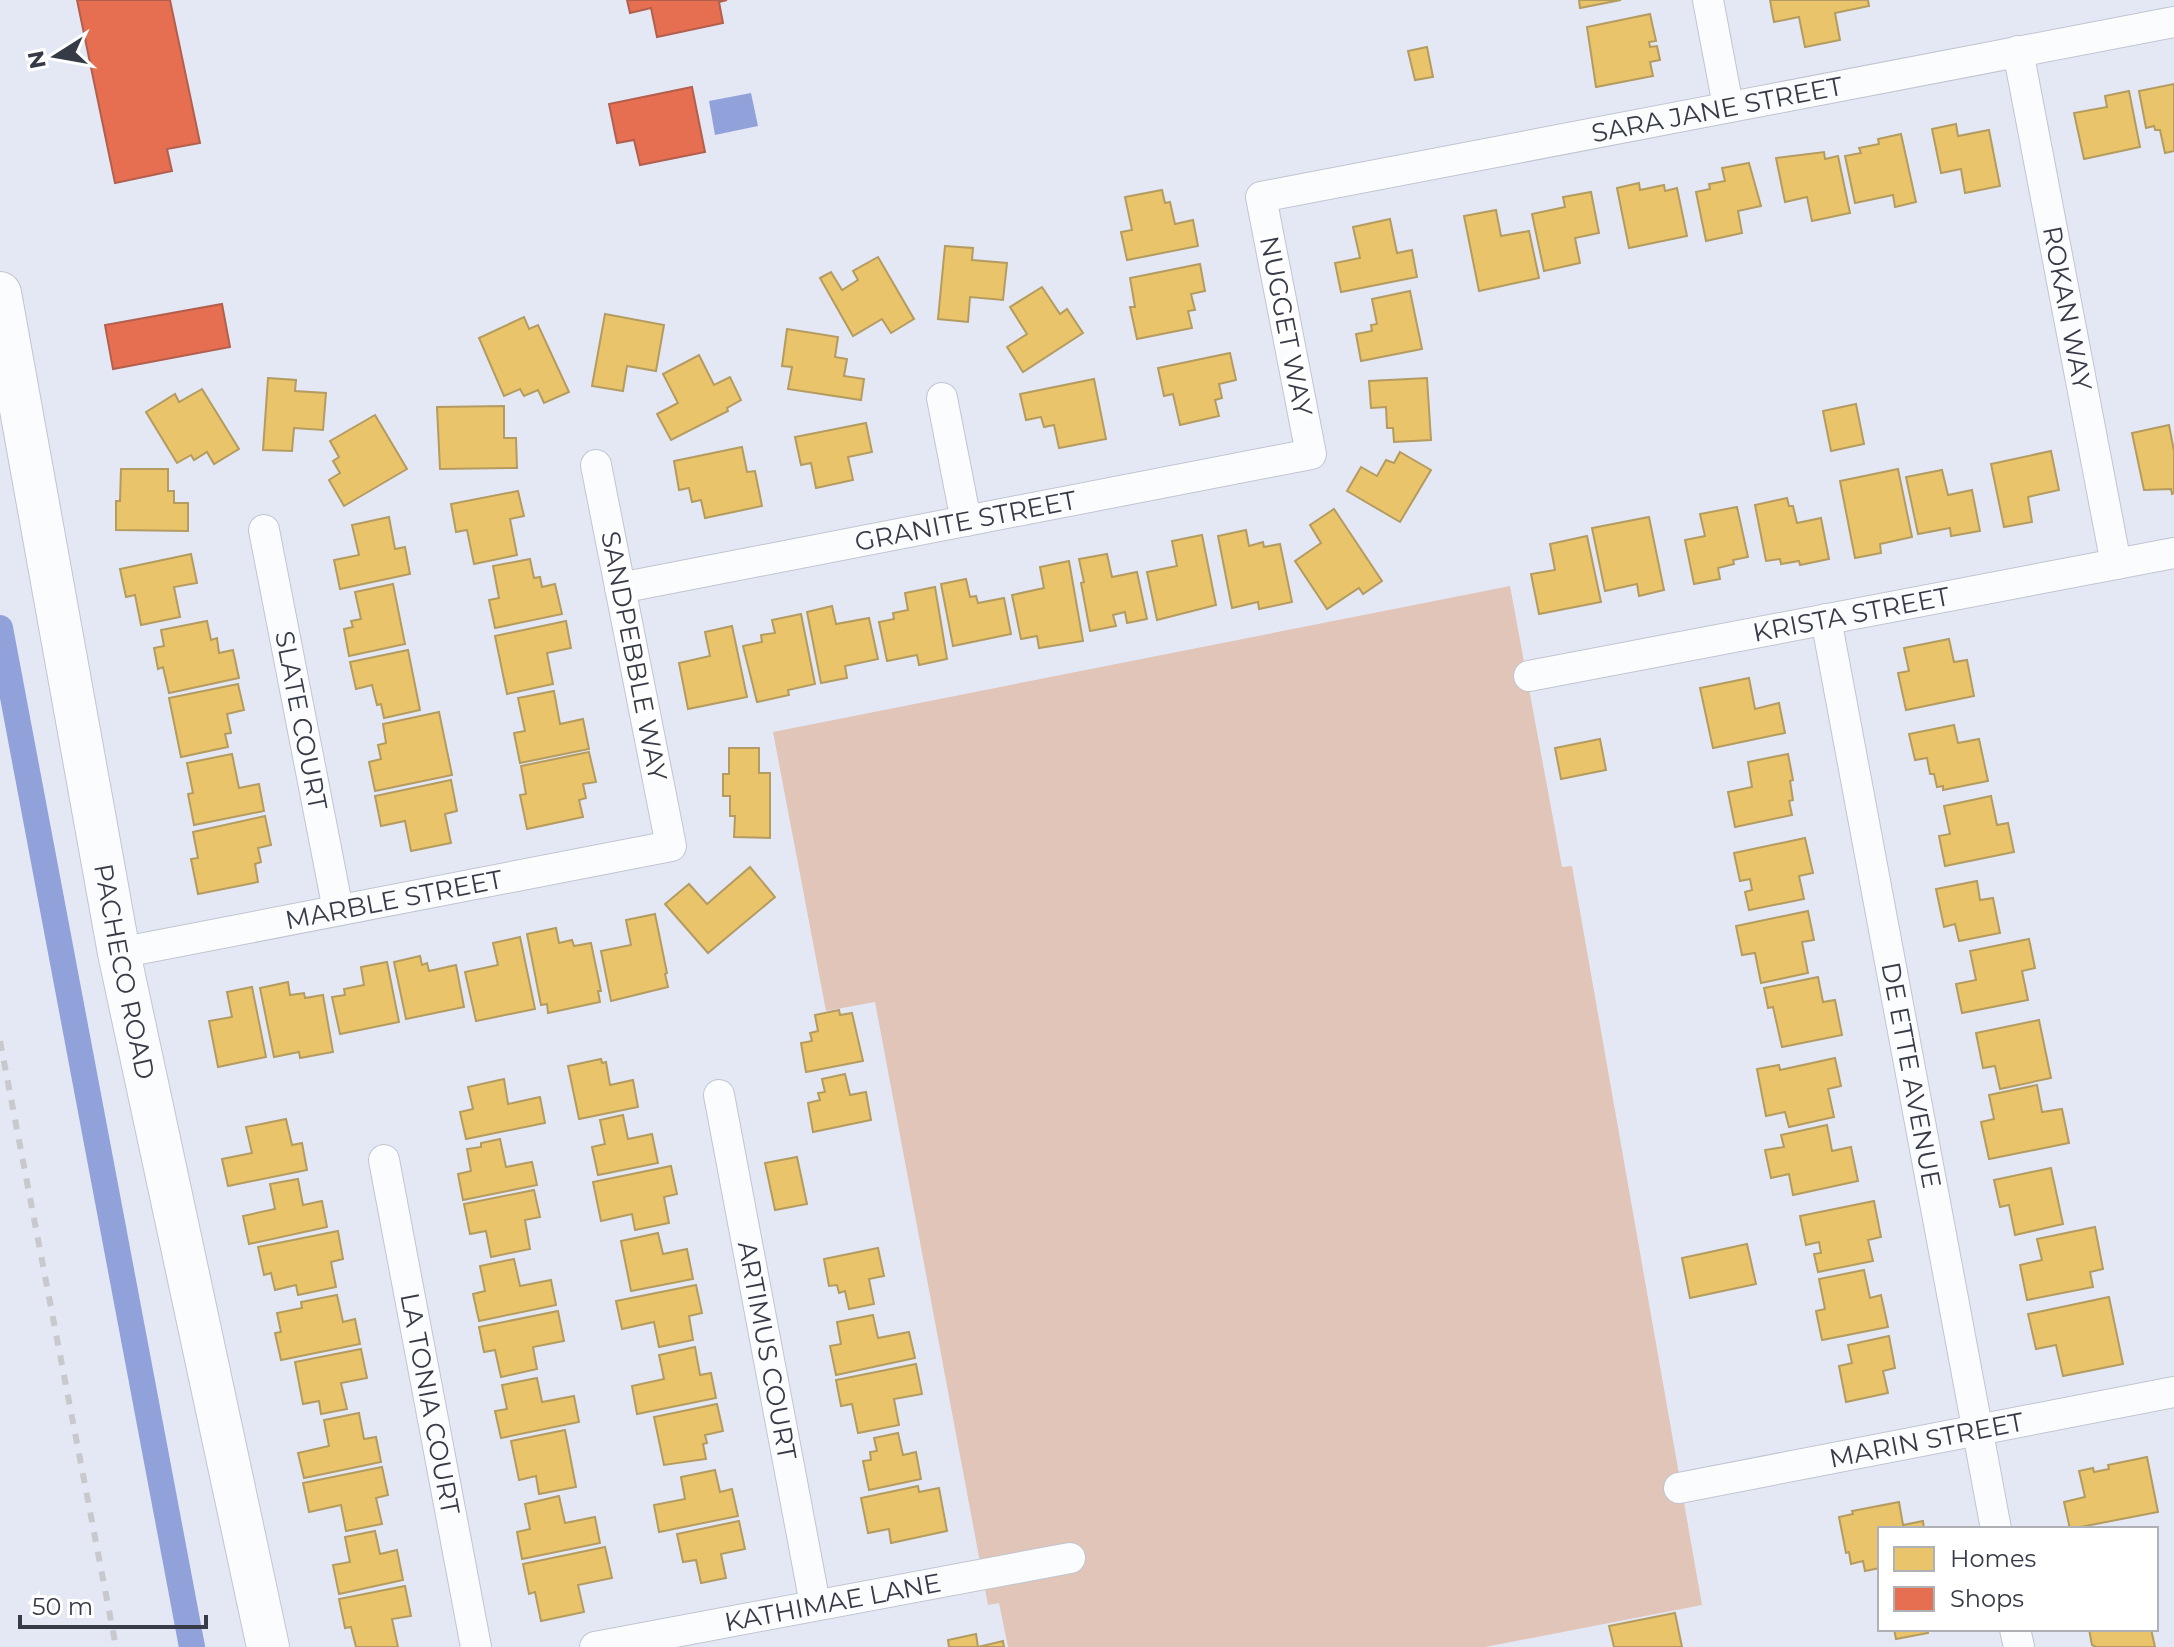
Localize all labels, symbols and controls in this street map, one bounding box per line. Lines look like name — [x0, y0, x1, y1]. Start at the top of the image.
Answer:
north arrow — [16, 16, 96, 96]
text: N — [22, 48, 52, 71]
street label: SARA JANE STREET — [1589, 70, 1845, 149]
street label: ROKAN WAY — [2036, 223, 2099, 394]
street label: NUGGET WAY — [1253, 233, 1319, 419]
street label: GRANITE STREET — [852, 484, 1079, 558]
street label: SANDPEBBLE WAY — [594, 528, 674, 784]
street label: KRISTA STREET — [1750, 580, 1952, 649]
street label: SLATE COURT — [268, 628, 334, 813]
street label: PACHECO ROAD — [87, 861, 162, 1083]
street label: MARBLE STREET — [283, 863, 505, 936]
street label: DE ETTE AVENUE — [1874, 959, 1948, 1191]
street label: ARTIMUS COURT — [731, 1239, 803, 1462]
street label: LA TONIA COURT — [393, 1290, 467, 1517]
street label: MARIN STREET — [1826, 1406, 2026, 1475]
legend — [1878, 1527, 2158, 1631]
text: Homes — [1950, 1544, 2036, 1573]
street label: KATHIMAE LANE — [722, 1566, 944, 1638]
scale bar — [20, 1579, 206, 1629]
text: Shops — [1950, 1584, 2024, 1613]
text: 50 m — [32, 1592, 93, 1621]

